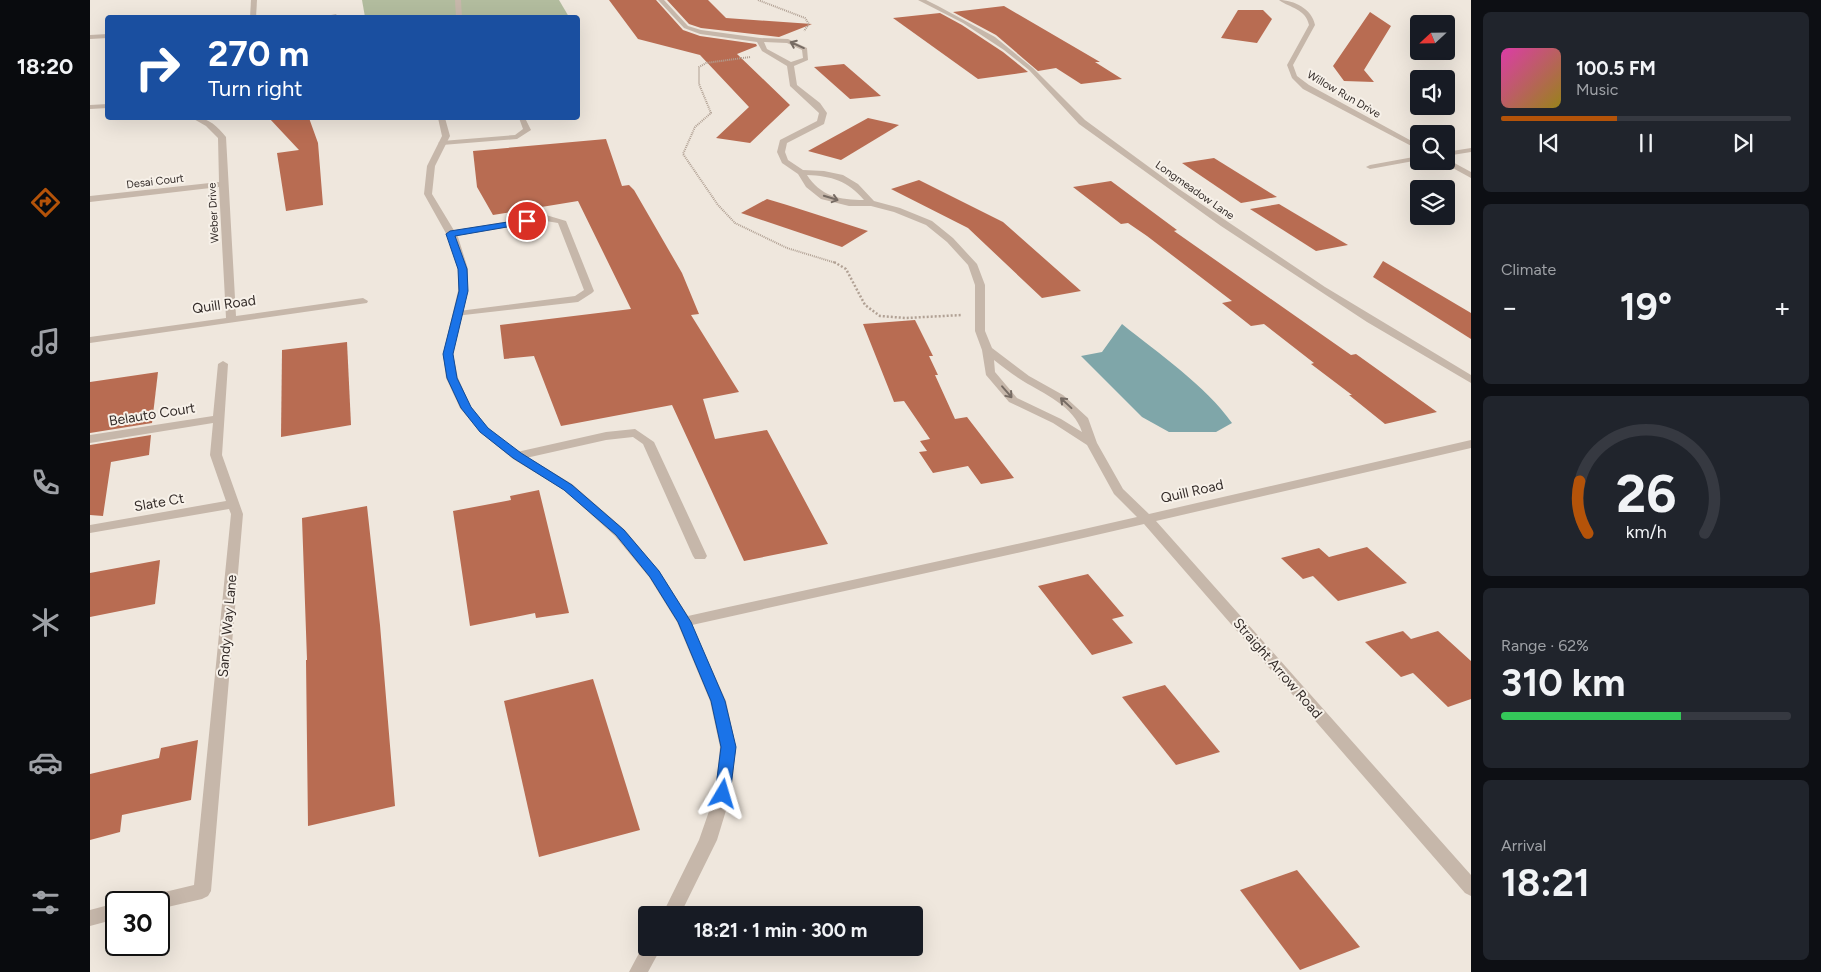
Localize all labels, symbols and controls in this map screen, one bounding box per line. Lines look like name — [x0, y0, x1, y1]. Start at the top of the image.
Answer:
north arrow — [1410, 15, 1455, 60]
map controls — [1410, 15, 1455, 225]
text: 270 m — [208, 33, 309, 75]
icon: right — [125, 35, 190, 100]
one-way arrow — [790, 39, 805, 49]
text: 18:20 — [17, 53, 73, 80]
text: 100.5 FM — [1576, 57, 1656, 80]
street label: Willow Run Drive — [1305, 68, 1383, 121]
button: sound — [1410, 70, 1455, 115]
text: Turn right — [208, 75, 303, 102]
text: Music — [1576, 80, 1618, 99]
button: search — [1410, 125, 1455, 170]
icon: previous — [1535, 129, 1563, 157]
icon: pause — [1632, 129, 1660, 157]
icon: next — [1729, 129, 1757, 157]
street label: Longmeadow Lane — [1153, 158, 1237, 222]
street label: Desai Court — [126, 172, 185, 191]
button: layers — [1410, 180, 1455, 225]
street label: Weber Drive — [205, 182, 222, 243]
icon: directions — [28, 185, 63, 220]
one-way arrow — [822, 194, 838, 204]
pin — [506, 200, 548, 242]
icon: arrive — [513, 207, 541, 235]
text: Climate — [1501, 260, 1556, 279]
text: 19° — [1620, 284, 1672, 330]
text: − — [1501, 290, 1518, 324]
text: + — [1774, 290, 1791, 324]
street label: Quill Road — [191, 292, 257, 317]
icon: music — [28, 325, 63, 360]
one-way arrow — [1001, 386, 1012, 399]
one-way arrow — [1060, 397, 1073, 409]
street label: Belauto Court — [108, 399, 196, 430]
text: 26 — [1616, 463, 1676, 525]
icon: phone — [28, 465, 63, 500]
street label: Quill Road — [1159, 476, 1225, 507]
street label: Slate Ct — [133, 490, 185, 515]
text: km/h — [1626, 521, 1666, 542]
street label: Sandy Way Lane — [215, 574, 240, 678]
icon: climate — [28, 605, 63, 640]
street label: Straight Arrow Road — [1229, 615, 1326, 722]
text: Range · 62% — [1501, 636, 1589, 655]
text: 310 km — [1501, 660, 1625, 706]
icon: car — [28, 745, 63, 780]
position arrow — [696, 767, 748, 819]
text: Arrival — [1501, 836, 1546, 855]
text: 18:21 — [1501, 860, 1590, 906]
icon: filters — [28, 885, 63, 920]
speed limit sign: 30 — [105, 891, 170, 956]
text: 18:21 · 1 min · 300 m — [694, 919, 867, 942]

